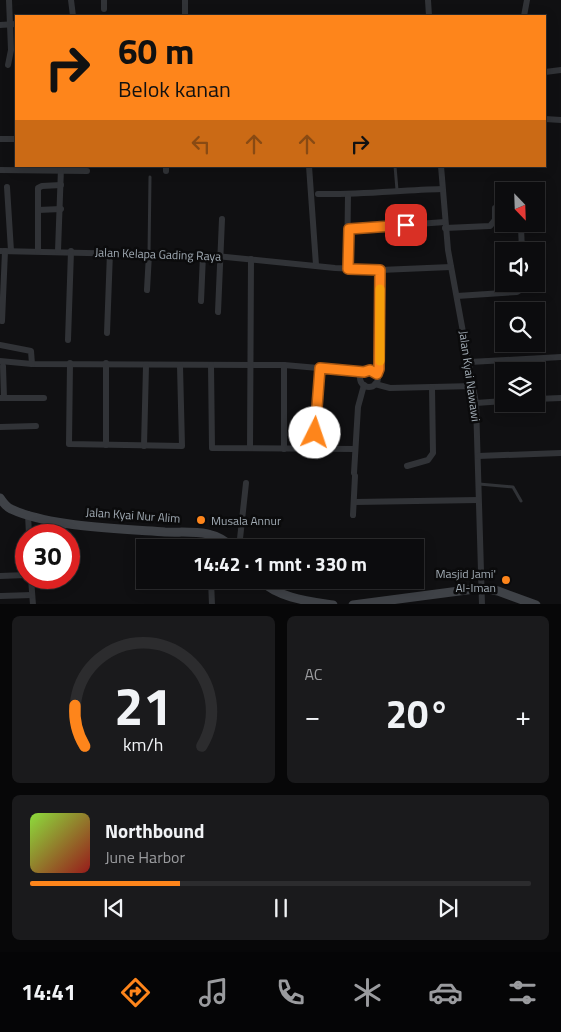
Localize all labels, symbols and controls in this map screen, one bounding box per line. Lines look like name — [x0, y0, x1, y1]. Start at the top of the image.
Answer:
text: 60 m — [118, 24, 194, 78]
icon: right — [35, 35, 100, 100]
text: Belok kanan — [118, 72, 231, 106]
icon: left — [187, 130, 215, 158]
icon: ahead — [240, 130, 268, 158]
icon: ahead — [293, 130, 321, 158]
icon: right — [346, 130, 374, 158]
north arrow — [495, 182, 545, 232]
map controls — [495, 182, 545, 412]
pin — [385, 204, 427, 246]
icon: arrive — [392, 211, 420, 239]
street label: Jalan Kelapa Gading Raya — [94, 242, 222, 266]
button: sound — [495, 242, 545, 292]
button: search — [495, 302, 545, 352]
street label: Jalan Kyai Nawawi — [454, 329, 486, 423]
button: layers — [495, 362, 545, 412]
position arrow — [288, 406, 340, 458]
street label: Jalan Kyai Nur Alim — [85, 502, 181, 528]
place label: Musala Annur — [211, 511, 281, 530]
marker: Musala Annur — [195, 514, 207, 526]
speed limit sign: 30 — [15, 524, 80, 589]
text: 14:42 · 1 mnt · 330 m — [193, 549, 367, 578]
place label: Masjid Jami' Al-Iman — [435, 564, 496, 597]
marker: Masjid Jami' Al-Iman — [500, 574, 512, 586]
text: AC — [305, 662, 323, 686]
text: 21 — [114, 666, 172, 745]
text: 20° — [386, 685, 450, 743]
text: − — [305, 694, 320, 737]
text: + — [515, 694, 531, 737]
text: km/h — [123, 731, 163, 758]
text: Northbound — [105, 816, 205, 845]
text: June Harbor — [105, 845, 185, 869]
icon: previous — [100, 894, 128, 922]
icon: pause — [267, 894, 295, 922]
icon: next — [434, 894, 462, 922]
text: 14:41 — [21, 975, 76, 1009]
icon: directions — [118, 975, 153, 1010]
icon: music — [196, 975, 231, 1010]
icon: phone — [273, 975, 308, 1010]
icon: climate — [350, 975, 385, 1010]
icon: car — [428, 975, 463, 1010]
icon: filters — [505, 975, 540, 1010]

